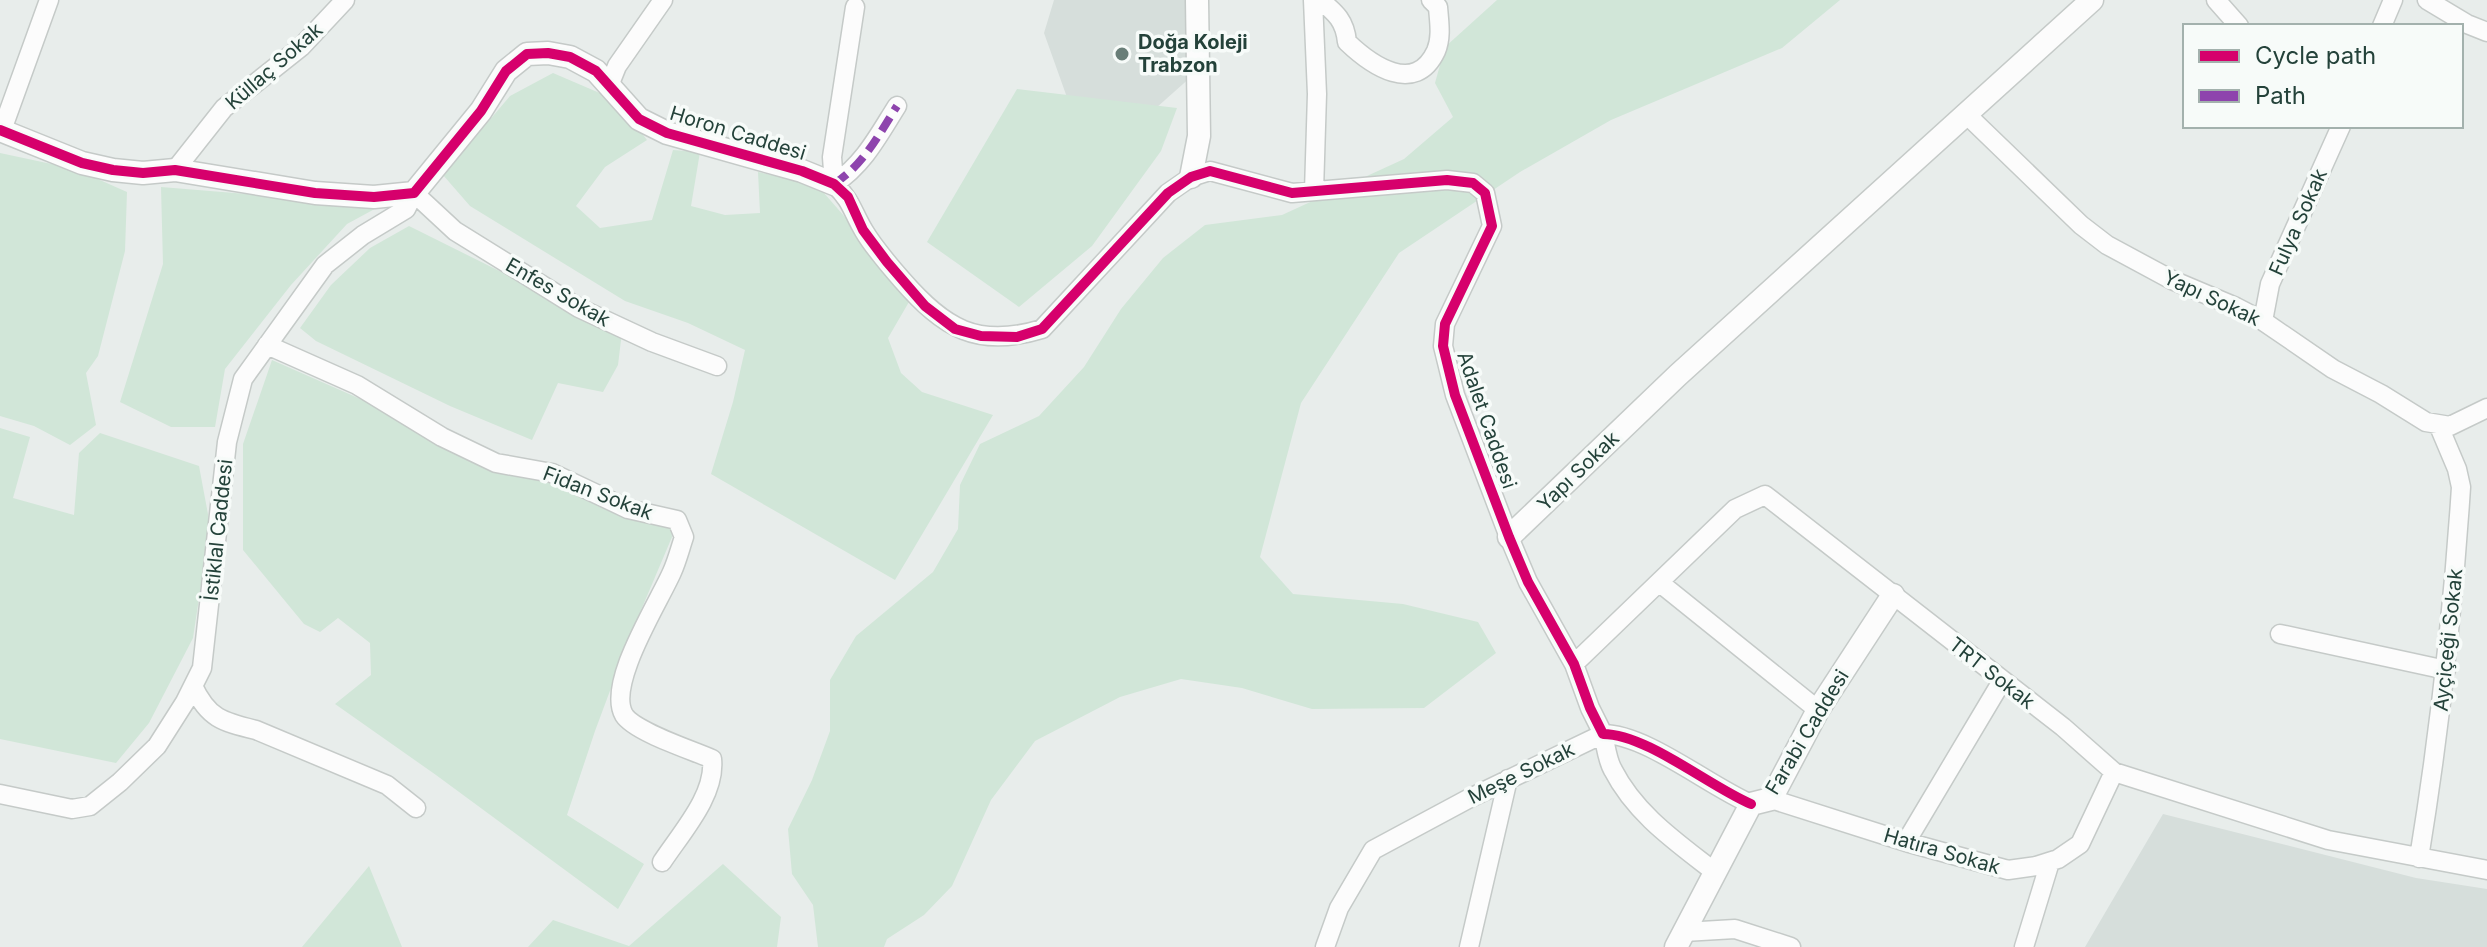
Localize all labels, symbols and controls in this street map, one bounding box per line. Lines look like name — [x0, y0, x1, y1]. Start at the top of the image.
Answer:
street label: Küllaç Sokak — [221, 17, 327, 115]
legend — [2183, 24, 2463, 128]
place label: Doğa Koleji Trabzon — [1138, 30, 1248, 77]
text: Cycle path — [2255, 41, 2376, 70]
marker: Doğa Koleji Trabzon — [1113, 45, 1131, 63]
text: Path — [2255, 81, 2306, 110]
street label: Horon Caddesi — [667, 101, 809, 165]
street label: Fulya Sokak — [2264, 165, 2332, 279]
street label: Enfes Sokak — [502, 252, 614, 332]
street label: Yapı Sokak — [2160, 265, 2264, 331]
street label: Adalet Caddesi — [1452, 348, 1522, 492]
street label: Yapı Sokak — [1532, 426, 1624, 516]
street label: İstiklal Caddesi — [198, 458, 237, 602]
street label: Fidan Sokak — [540, 461, 656, 525]
street label: Ayçiçeği Sokak — [2429, 567, 2467, 713]
street label: TRT Sokak — [1944, 632, 2040, 714]
street label: Farabi Caddesi — [1760, 665, 1854, 799]
street label: Meşe Sokak — [1464, 737, 1578, 809]
street label: Hatıra Sokak — [1881, 823, 2003, 879]

